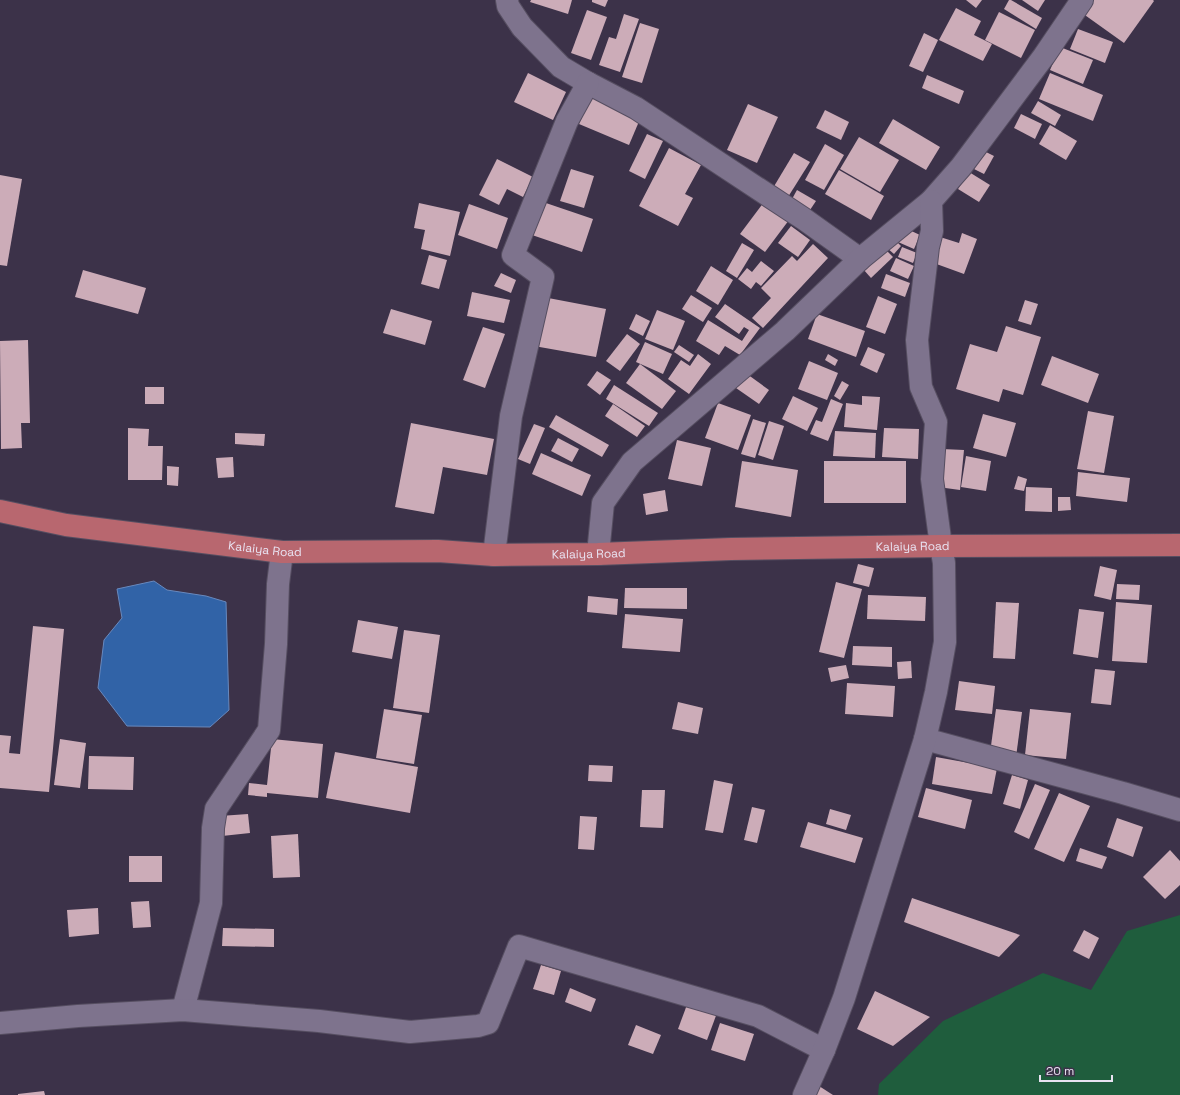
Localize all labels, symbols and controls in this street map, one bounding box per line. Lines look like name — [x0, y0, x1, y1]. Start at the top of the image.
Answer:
street label: Kalaiya Road — [227, 537, 302, 560]
street label: Kalaiya Road — [876, 538, 950, 555]
street label: Kalaiya Road — [552, 545, 626, 562]
scale bar — [1040, 1057, 1112, 1083]
text: 20 m — [1046, 1063, 1074, 1079]

